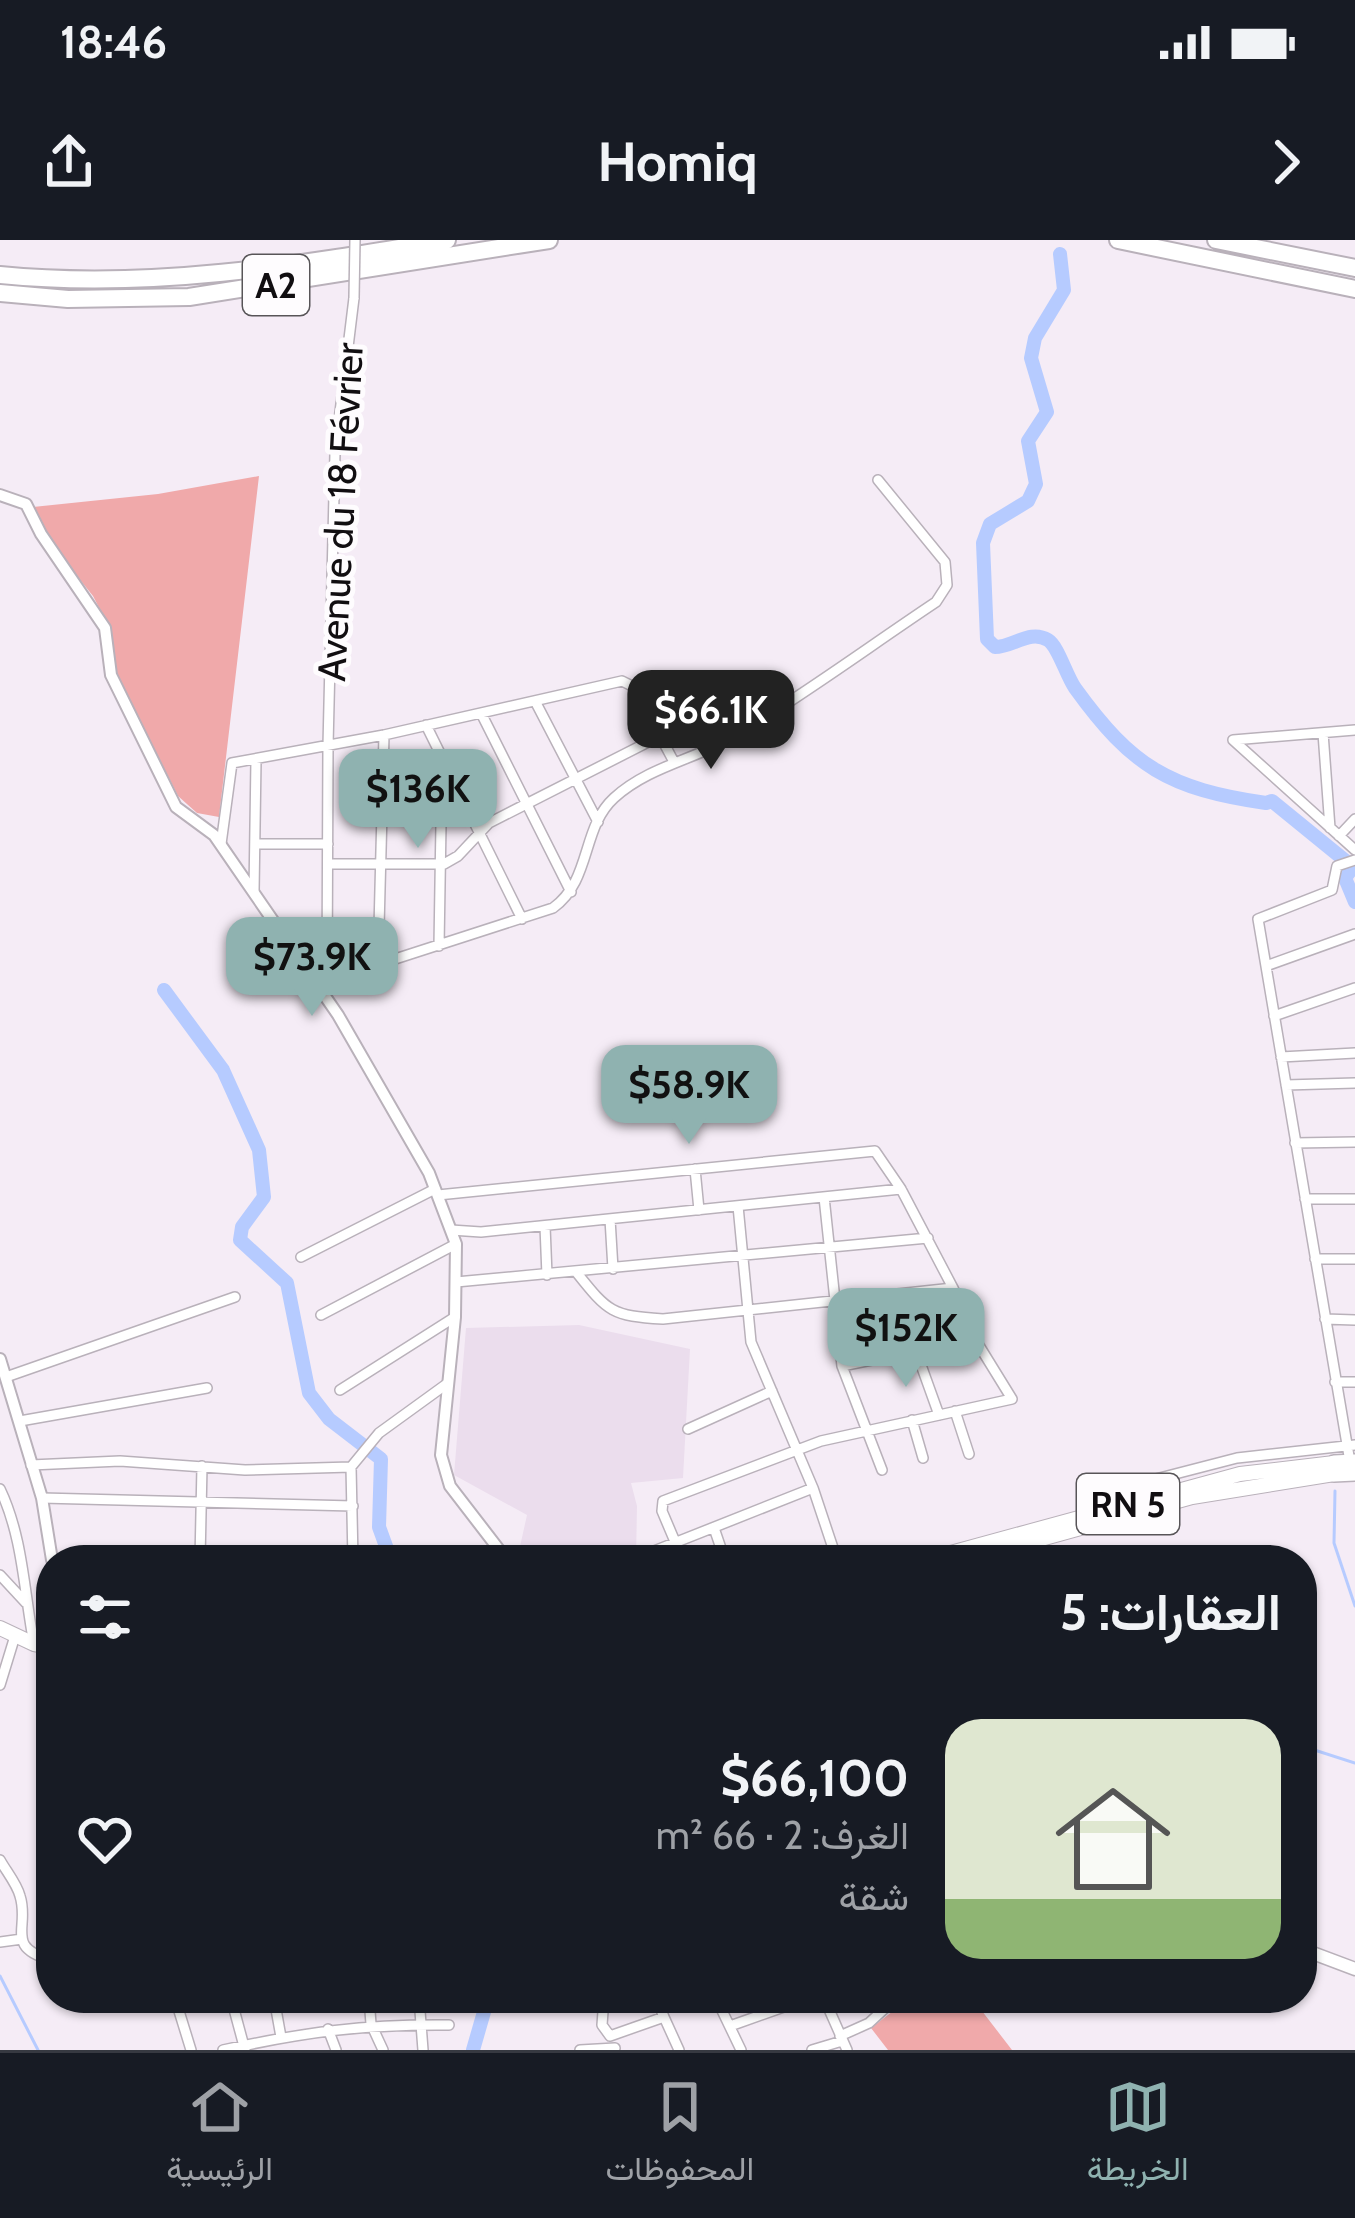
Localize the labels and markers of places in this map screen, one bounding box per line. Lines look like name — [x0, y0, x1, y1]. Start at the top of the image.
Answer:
pin: $66.1K — [613, 670, 809, 772]
pin: $136K — [334, 749, 502, 851]
pin: $73.9K — [214, 917, 410, 1019]
pin: $58.9K — [591, 1045, 787, 1147]
pin: $152K — [822, 1288, 990, 1390]

